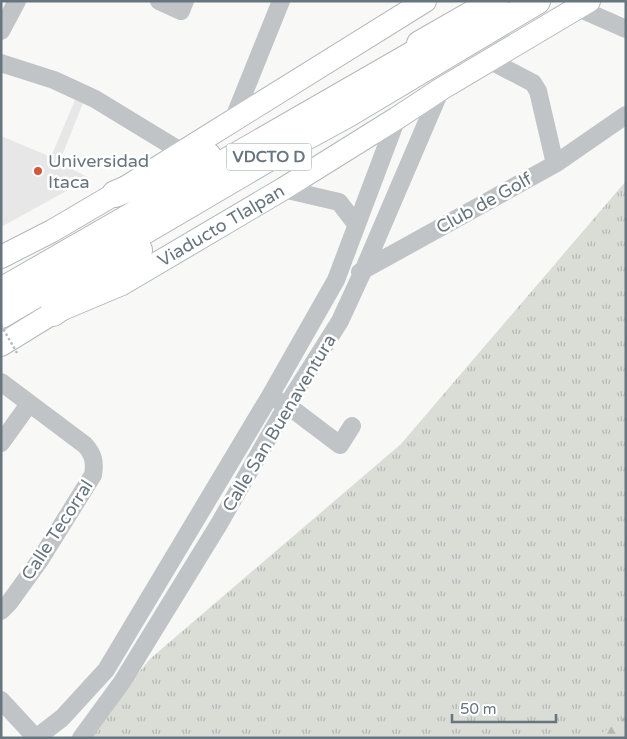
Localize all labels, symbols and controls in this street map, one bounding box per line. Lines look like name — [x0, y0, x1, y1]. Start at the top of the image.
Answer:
road number: VDCTO D — [226, 144, 312, 170]
place label: Universidad Itaca — [48, 150, 149, 193]
marker: Universidad Itaca — [32, 165, 44, 177]
street label: Club de Golf — [432, 168, 536, 238]
street label: Viaducto Tlalpan — [154, 180, 289, 271]
street label: Calle San Buenaventura — [217, 330, 341, 516]
street label: Calle Tecorral — [16, 476, 98, 584]
scale bar — [452, 692, 556, 724]
text: 50 m — [460, 700, 497, 718]

